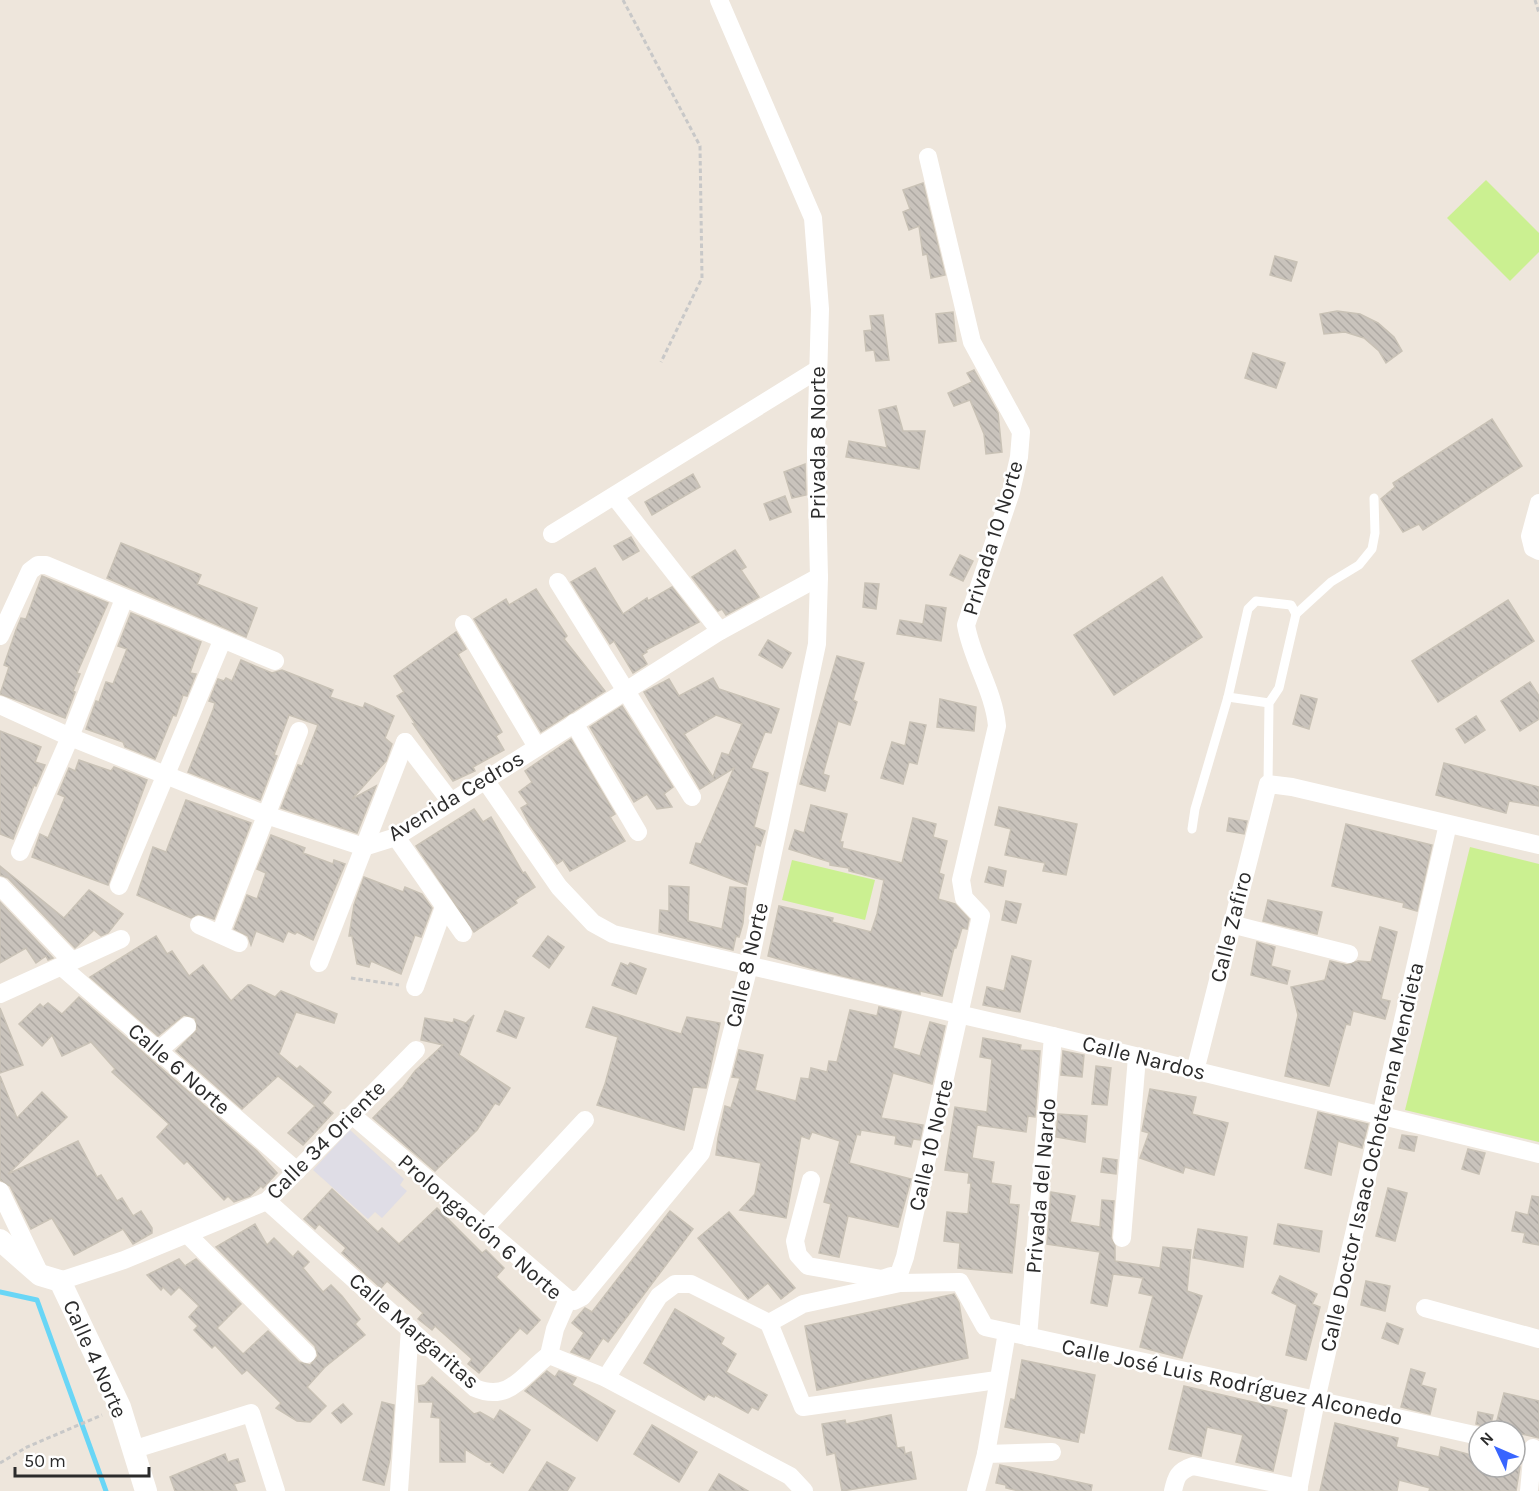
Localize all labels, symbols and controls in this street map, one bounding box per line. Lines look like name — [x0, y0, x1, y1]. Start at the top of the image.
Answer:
street label: Privada 8 Norte — [805, 366, 831, 520]
street label: Privada 10 Norte — [957, 458, 1029, 618]
street label: Avenida Cedros — [383, 745, 529, 847]
street label: Calle Zafiro — [1205, 869, 1257, 985]
street label: Calle 8 Norte — [720, 900, 774, 1030]
street label: Calle Doctor Isaac Ochoterena Mendieta — [1314, 960, 1430, 1354]
street label: Calle 6 Norte — [123, 1018, 235, 1120]
street label: Calle Nardos — [1080, 1030, 1208, 1086]
street label: Calle 34 Oriente — [261, 1075, 391, 1205]
street label: Calle 10 Norte — [903, 1077, 959, 1213]
street label: Privada del Nardo — [1020, 1097, 1062, 1275]
street label: Prolongación 6 Norte — [393, 1149, 567, 1305]
street label: Calle Margaritas — [344, 1267, 484, 1395]
street label: Calle 4 Norte — [57, 1296, 133, 1422]
street label: Calle José Luis Rodríguez Alconedo — [1059, 1333, 1405, 1431]
north arrow — [1467, 1419, 1527, 1479]
text: N — [1476, 1428, 1497, 1450]
scale bar — [15, 1440, 148, 1478]
text: 50 m — [24, 1450, 66, 1472]

